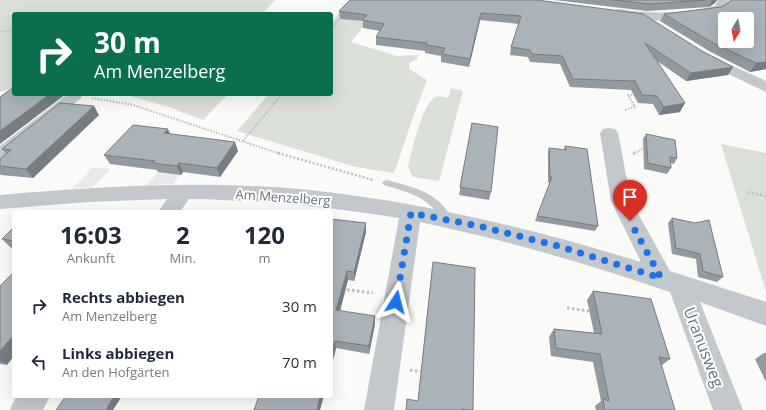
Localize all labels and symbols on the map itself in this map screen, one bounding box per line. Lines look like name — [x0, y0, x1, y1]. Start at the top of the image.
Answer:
north arrow — [718, 12, 754, 48]
pin — [613, 180, 647, 221]
street label: Am Menzelberg — [235, 185, 331, 209]
position arrow — [375, 281, 417, 323]
street label: Uranusweg — [679, 304, 730, 391]

